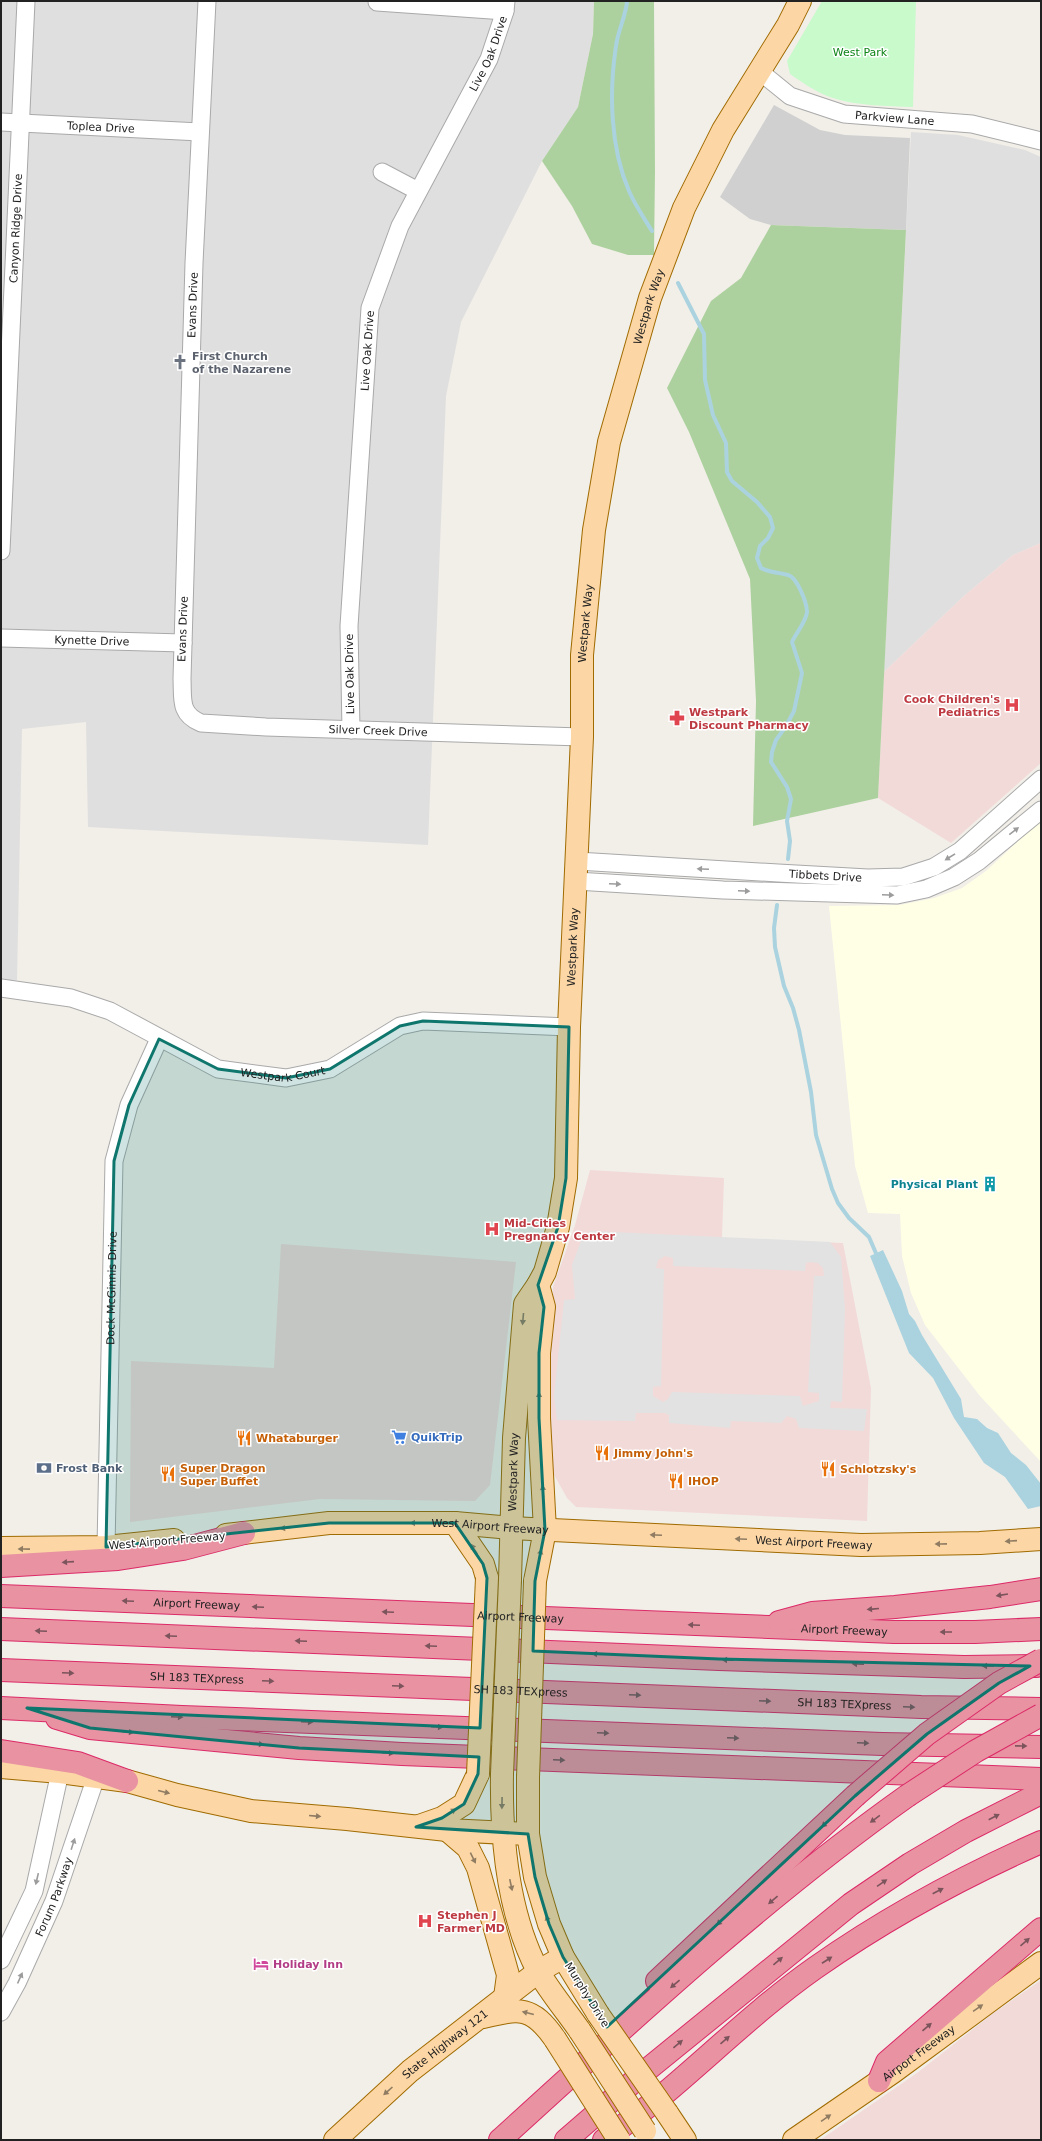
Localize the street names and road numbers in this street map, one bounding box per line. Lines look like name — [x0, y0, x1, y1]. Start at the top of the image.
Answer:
street label: Live Oak Drive — [467, 14, 509, 93]
street label: Parkview Lane — [855, 108, 935, 128]
street label: Toplea Drive — [66, 119, 135, 135]
street label: Canyon Ridge Drive — [7, 173, 25, 283]
street label: Westpark Way — [631, 267, 667, 346]
street label: Evans Drive — [185, 272, 201, 338]
street label: Live Oak Drive — [358, 310, 376, 391]
street label: Westpark Way — [576, 583, 595, 662]
street label: Evans Drive — [175, 596, 191, 662]
street label: Kynette Drive — [54, 633, 130, 648]
street label: Live Oak Drive — [343, 633, 357, 714]
street label: Silver Creek Drive — [328, 722, 428, 739]
street label: Tibbets Drive — [788, 867, 863, 884]
street label: Westpark Way — [564, 907, 581, 986]
street label: Westpark Court — [240, 1064, 327, 1084]
street label: Dock McGinnis Drive — [104, 1231, 119, 1345]
street label: Westpark Way — [505, 1432, 521, 1512]
street label: West Airport Freeway — [432, 1516, 550, 1536]
street label: West Airport Freeway — [108, 1529, 226, 1553]
street label: West Airport Freeway — [755, 1533, 873, 1552]
street label: Airport Freeway — [153, 1596, 241, 1612]
street label: Airport Freeway — [477, 1609, 565, 1625]
street label: Airport Freeway — [801, 1622, 888, 1638]
street label: SH 183 TEXpress — [150, 1669, 244, 1686]
street label: SH 183 TEXpress — [473, 1683, 568, 1699]
street label: SH 183 TEXpress — [797, 1696, 892, 1712]
street label: Forum Parkway — [32, 1855, 75, 1939]
street label: Murphy Drive — [562, 1960, 612, 2030]
street label: State Highway 121 — [400, 2007, 490, 2081]
street label: Airport Freeway — [880, 2022, 958, 2084]

